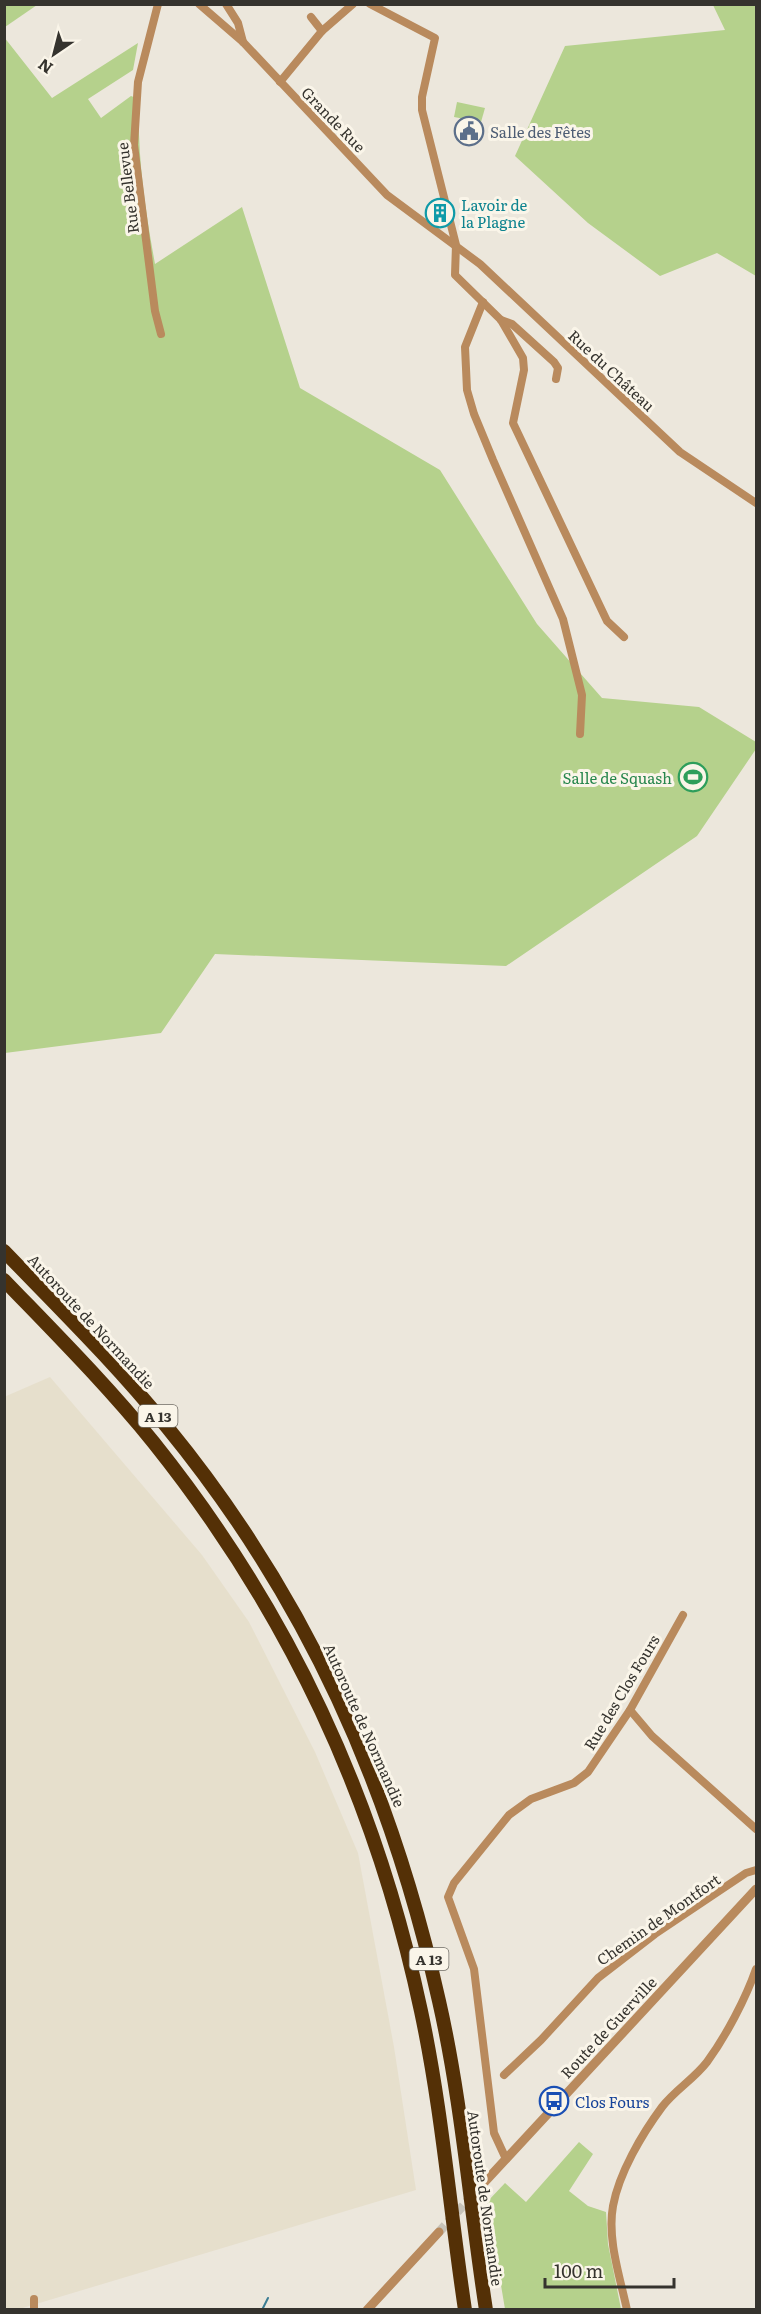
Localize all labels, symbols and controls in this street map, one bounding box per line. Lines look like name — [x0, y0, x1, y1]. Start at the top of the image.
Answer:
north arrow — [24, 24, 84, 84]
text: N — [32, 53, 57, 81]
street label: Grande Rue — [297, 81, 371, 157]
public building icon: Salle des Fêtes — [453, 115, 485, 147]
place label: Salle des Fêtes — [490, 120, 591, 143]
street label: Rue Bellevue — [110, 141, 144, 235]
place label: Lavoir de la Plagne — [461, 193, 527, 233]
building icon: Lavoir de la Plagne — [424, 197, 456, 229]
street label: Rue du Château — [564, 324, 661, 417]
sports icon: Salle de Squash — [677, 761, 709, 793]
place label: Salle de Squash — [563, 766, 672, 789]
street label: Autoroute de Normandie — [23, 1248, 161, 1394]
road number: A 13 — [138, 1405, 178, 1427]
street label: Rue des Clos Fours — [577, 1630, 665, 1754]
street label: Autoroute de Normandie — [318, 1639, 412, 1811]
street label: Chemin de Montfort — [591, 1868, 725, 1970]
road number: A 13 — [410, 1948, 448, 1970]
street label: Route de Guerville — [555, 1971, 662, 2083]
bus stop icon: Clos Fours — [538, 2085, 570, 2117]
place label: Clos Fours — [575, 2090, 650, 2113]
street label: Autoroute de Normandie — [462, 2109, 510, 2288]
scale bar — [545, 2251, 674, 2289]
text: 100 m — [554, 2257, 603, 2284]

